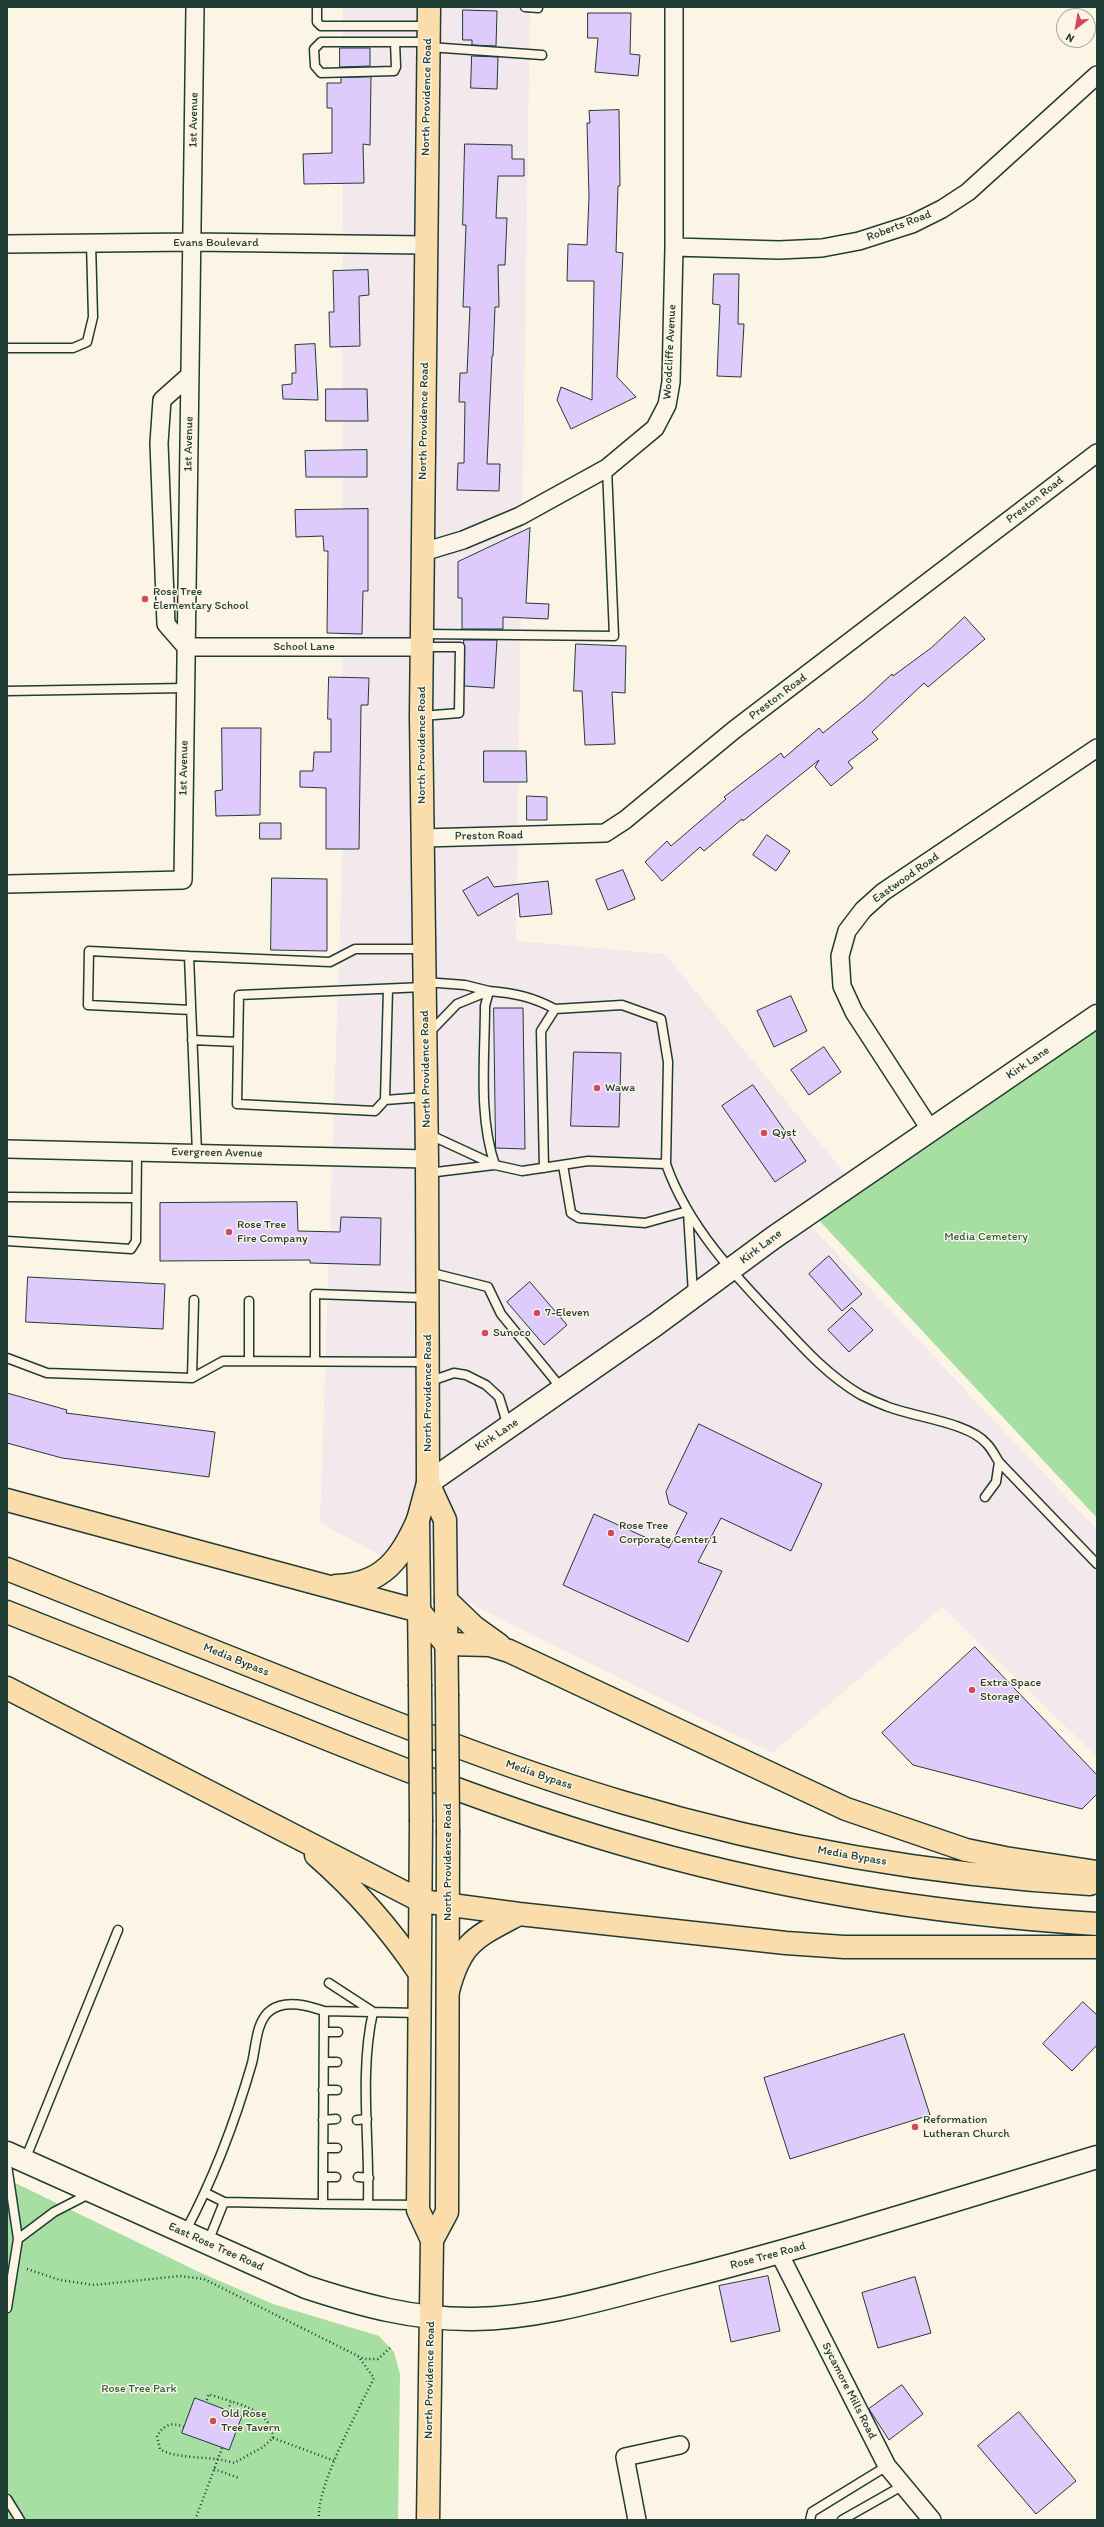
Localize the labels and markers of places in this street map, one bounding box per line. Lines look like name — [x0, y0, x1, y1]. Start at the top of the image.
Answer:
place label: Rose Tree Elementary School — [153, 585, 249, 613]
marker: Rose Tree Elementary School — [140, 594, 150, 604]
place label: Wawa — [605, 1081, 635, 1095]
marker: Wawa — [592, 1083, 602, 1093]
place label: Qyst — [772, 1126, 796, 1140]
marker: Qyst — [759, 1128, 769, 1138]
place label: Rose Tree Fire Company — [237, 1218, 308, 1246]
marker: Rose Tree Fire Company — [224, 1227, 234, 1237]
place label: 7-Eleven — [545, 1306, 590, 1320]
marker: 7-Eleven — [532, 1308, 542, 1318]
place label: Sunoco — [493, 1326, 531, 1340]
marker: Sunoco — [480, 1328, 490, 1338]
place label: Rose Tree Corporate Center 1 — [619, 1519, 717, 1547]
marker: Rose Tree Corporate Center 1 — [606, 1528, 616, 1538]
place label: Extra Space Storage — [980, 1676, 1041, 1704]
marker: Extra Space Storage — [967, 1685, 977, 1695]
place label: Reformation Lutheran Church — [923, 2113, 1010, 2141]
marker: Reformation Lutheran Church — [910, 2122, 920, 2132]
place label: Old Rose Tree Tavern — [221, 2407, 280, 2435]
marker: Old Rose Tree Tavern — [208, 2416, 218, 2426]

